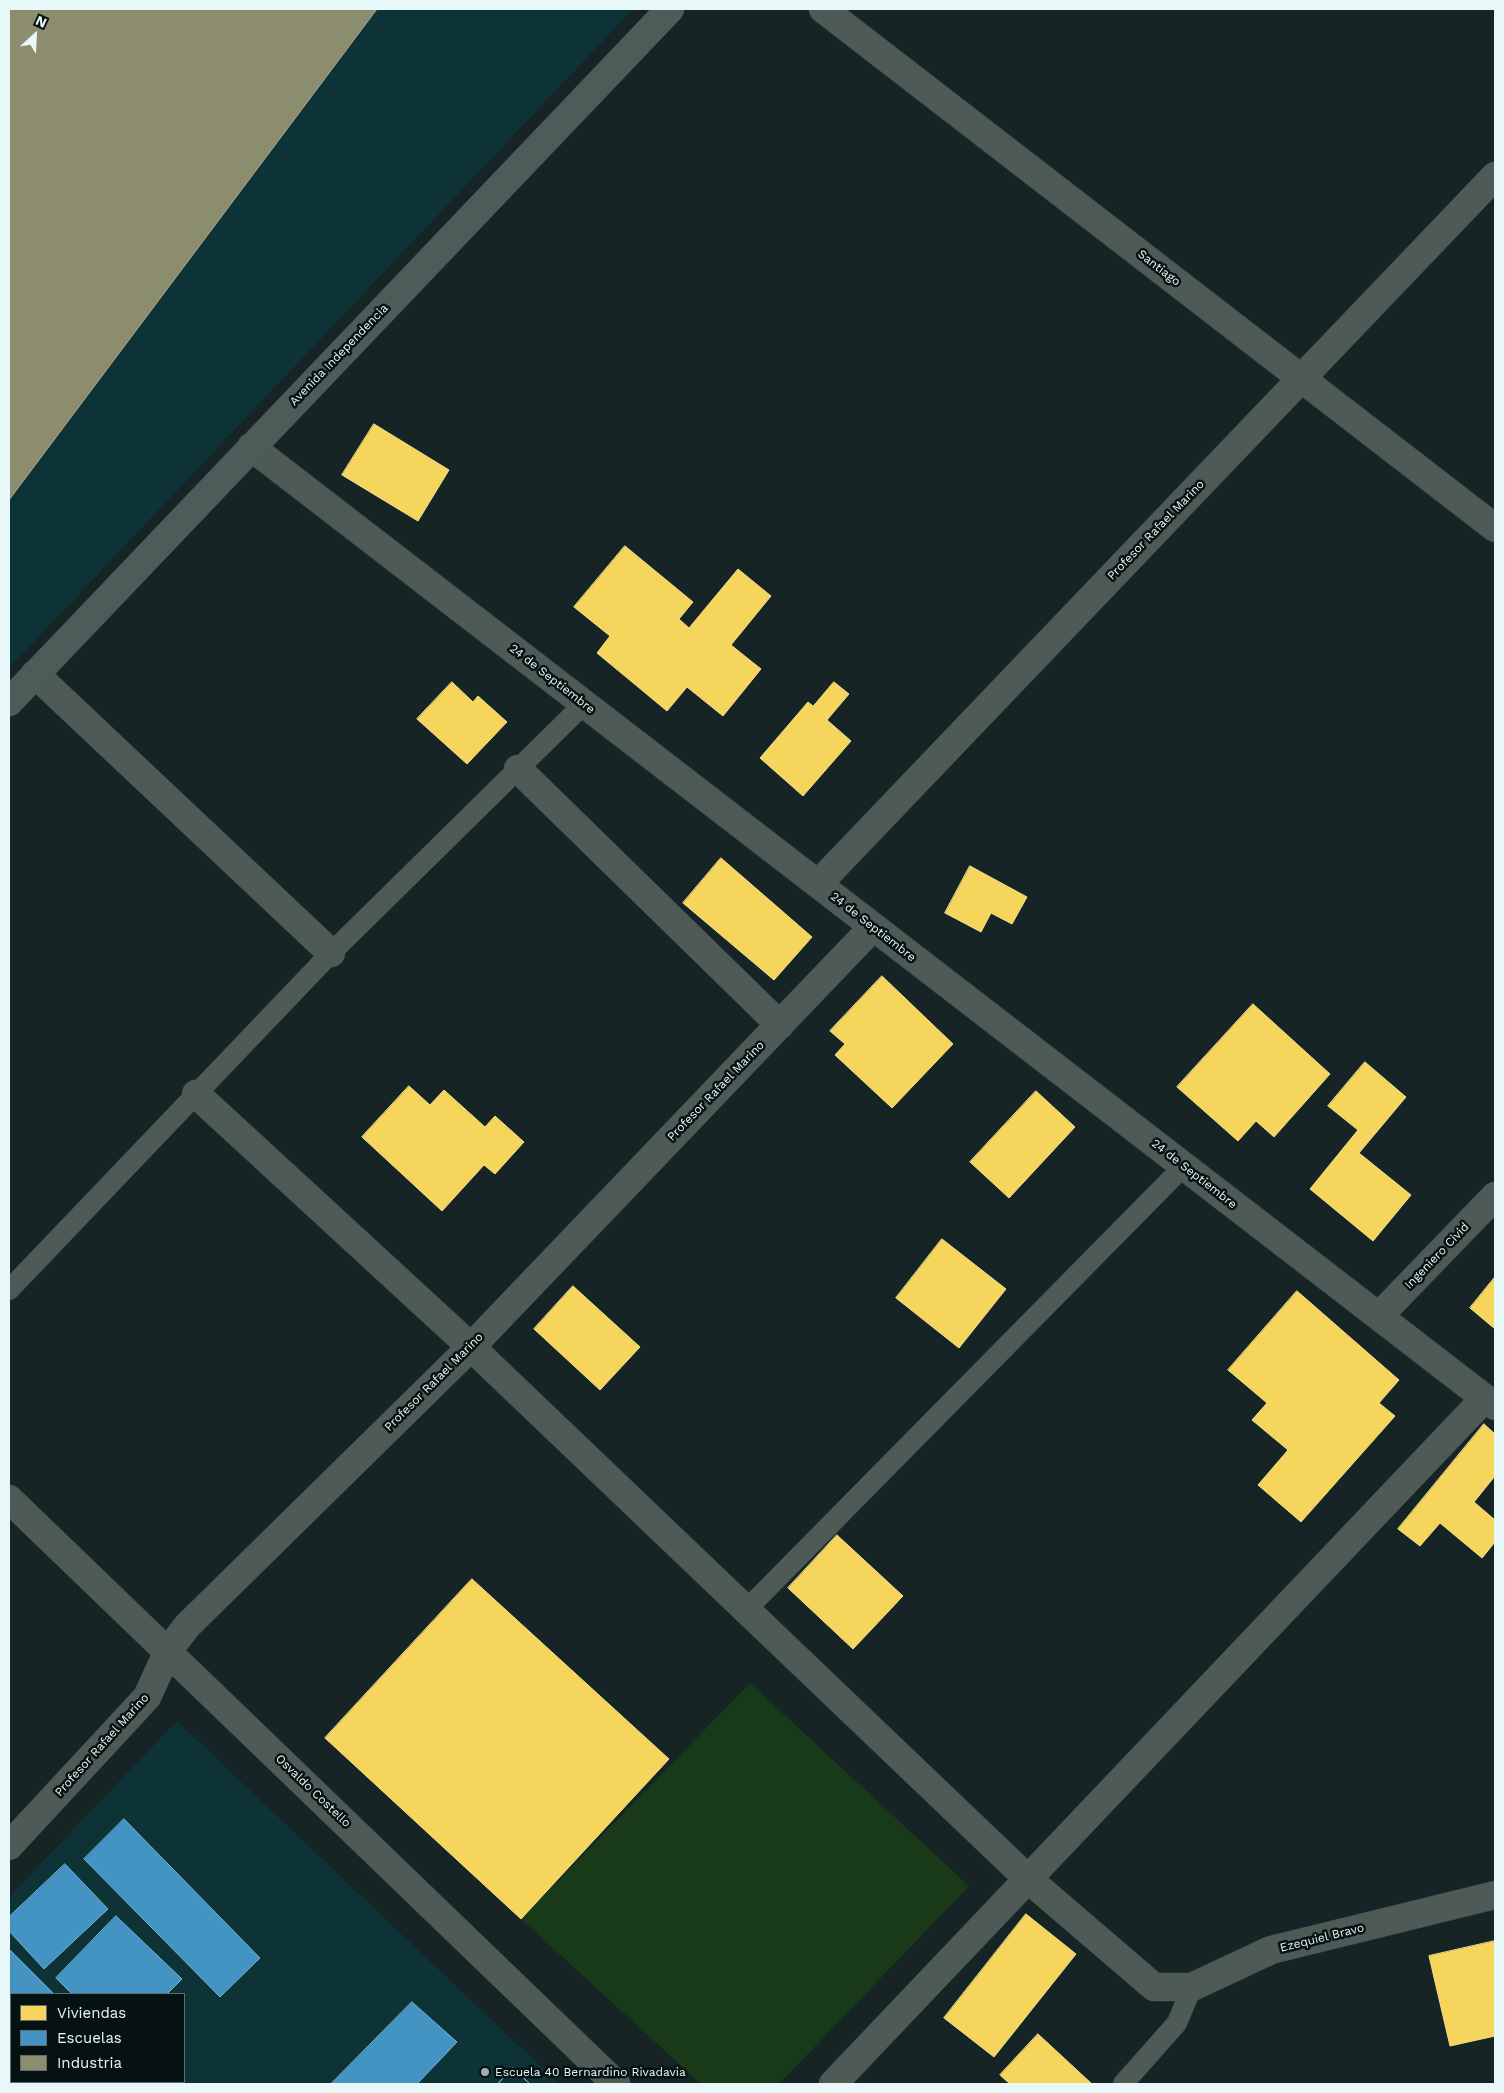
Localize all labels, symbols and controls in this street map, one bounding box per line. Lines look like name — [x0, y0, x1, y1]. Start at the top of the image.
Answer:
north arrow — [10, 10, 60, 60]
text: N — [33, 12, 49, 31]
street label: Santiago — [1135, 247, 1183, 289]
street label: Avenida Independencia — [287, 301, 391, 409]
street label: Profesor Rafael Marino — [1105, 477, 1207, 583]
street label: 24 de Septiembre — [506, 641, 598, 717]
street label: 24 de Septiembre — [827, 889, 919, 965]
street label: Profesor Rafael Marino — [665, 1038, 767, 1144]
street label: 24 de Septiembre — [1148, 1136, 1240, 1212]
street label: Ingeniero Civid — [1402, 1220, 1472, 1292]
street label: Profesor Rafael Marino — [382, 1330, 486, 1434]
street label: Profesor Rafael Marino — [52, 1691, 152, 1799]
street label: Osvaldo Costello — [272, 1752, 354, 1830]
street label: Ezequiel Bravo — [1278, 1921, 1366, 1955]
legend — [10, 1993, 185, 2083]
text: Viviendas — [57, 2004, 126, 2022]
text: Escuelas — [57, 2029, 122, 2047]
text: Industria — [57, 2054, 122, 2072]
place label: Escuela 40 Bernardino Rivadavia — [495, 2065, 686, 2079]
marker: Escuela 40 Bernardino Rivadavia — [479, 2066, 491, 2078]

